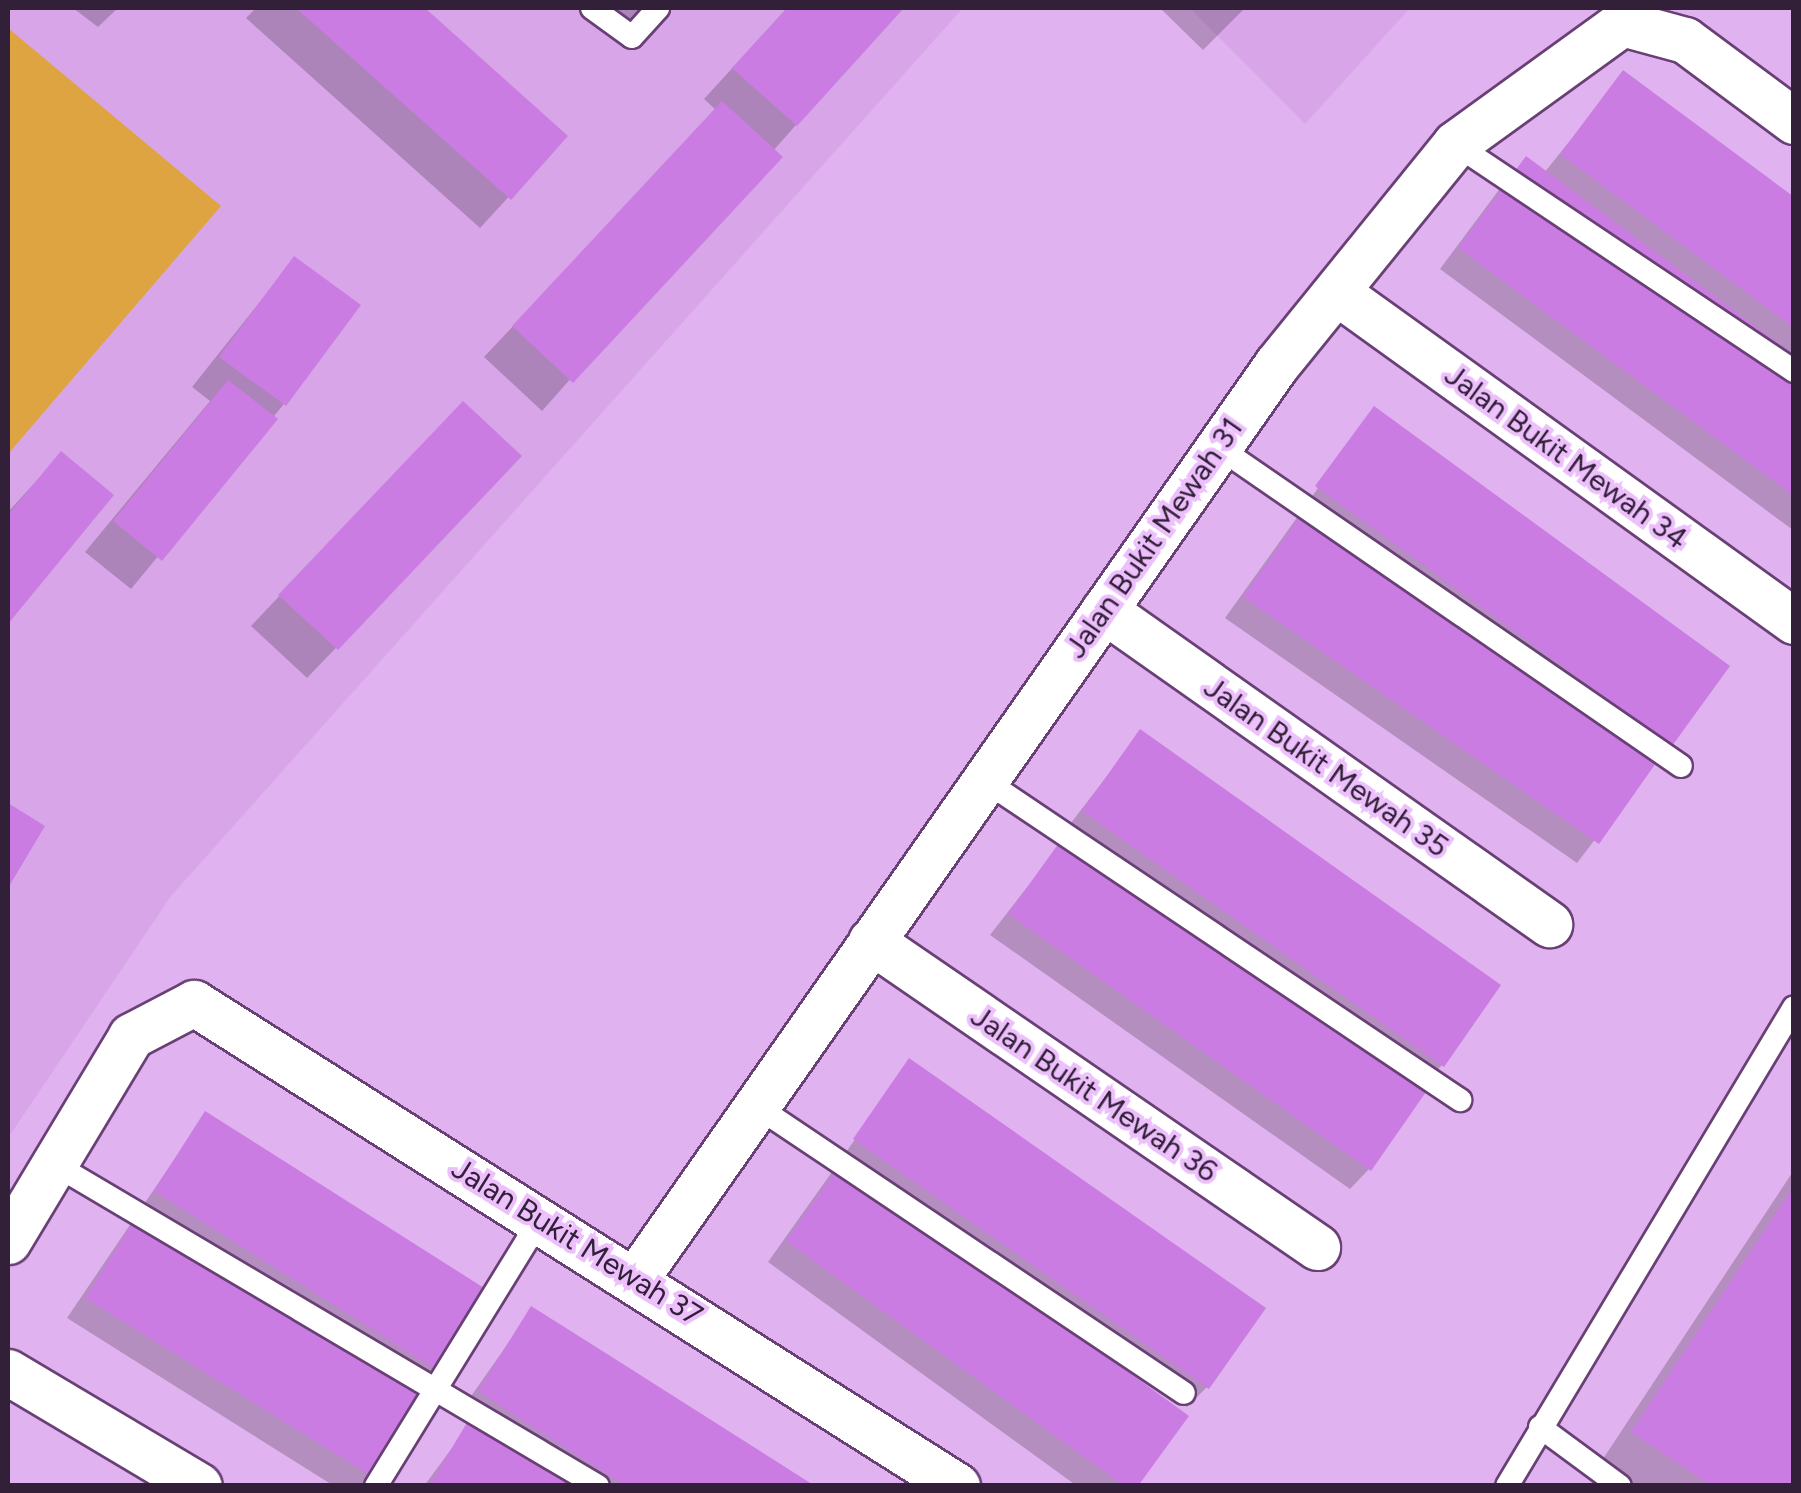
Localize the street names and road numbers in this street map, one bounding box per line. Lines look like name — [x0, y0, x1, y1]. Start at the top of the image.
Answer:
street label: Jalan Bukit Mewah 34 — [1438, 357, 1694, 557]
street label: Jalan Bukit Mewah 31 — [1058, 411, 1250, 665]
street label: Jalan Bukit Mewah 35 — [1197, 669, 1455, 865]
street label: Jalan Bukit Mewah 36 — [964, 998, 1224, 1190]
street label: Jalan Bukit Mewah 37 — [445, 1150, 709, 1334]

